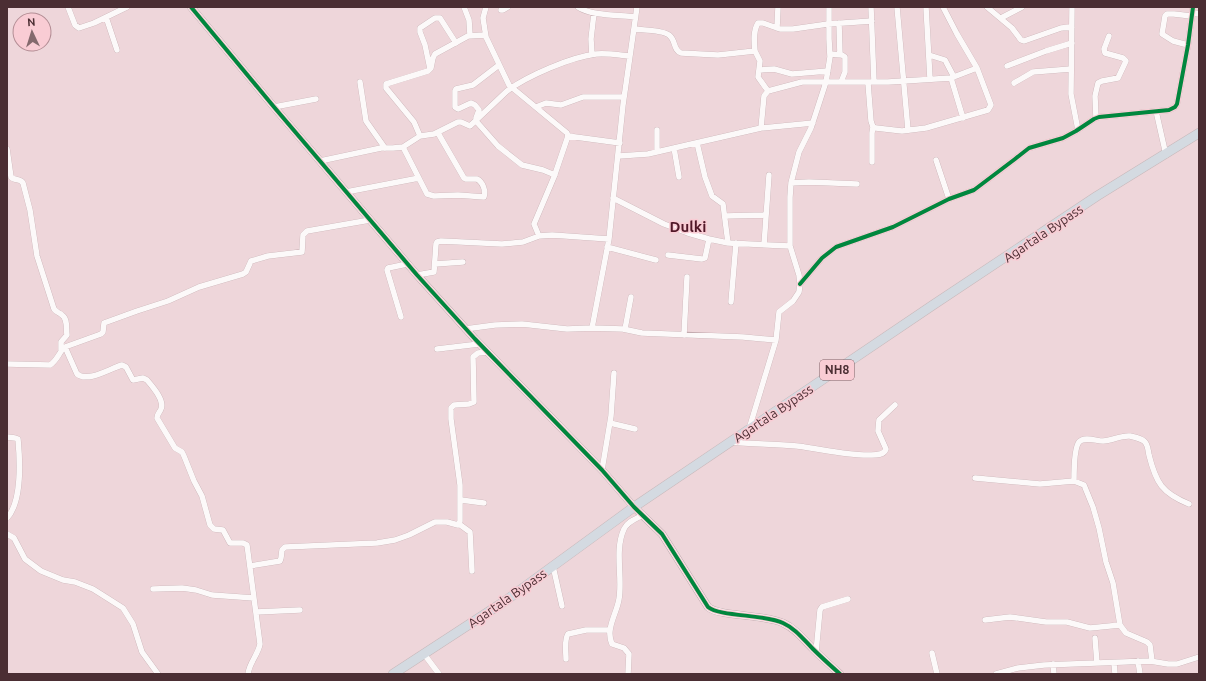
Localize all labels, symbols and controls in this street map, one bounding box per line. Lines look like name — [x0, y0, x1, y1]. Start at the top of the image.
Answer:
north arrow — [12, 12, 52, 52]
text: N — [27, 16, 36, 28]
street label: Agartala Bypass — [1001, 201, 1086, 265]
district label: Dulki — [670, 218, 706, 235]
road number: NH8 — [820, 360, 854, 380]
street label: Agartala Bypass — [731, 381, 816, 445]
street label: Agartala Bypass — [465, 566, 549, 630]

